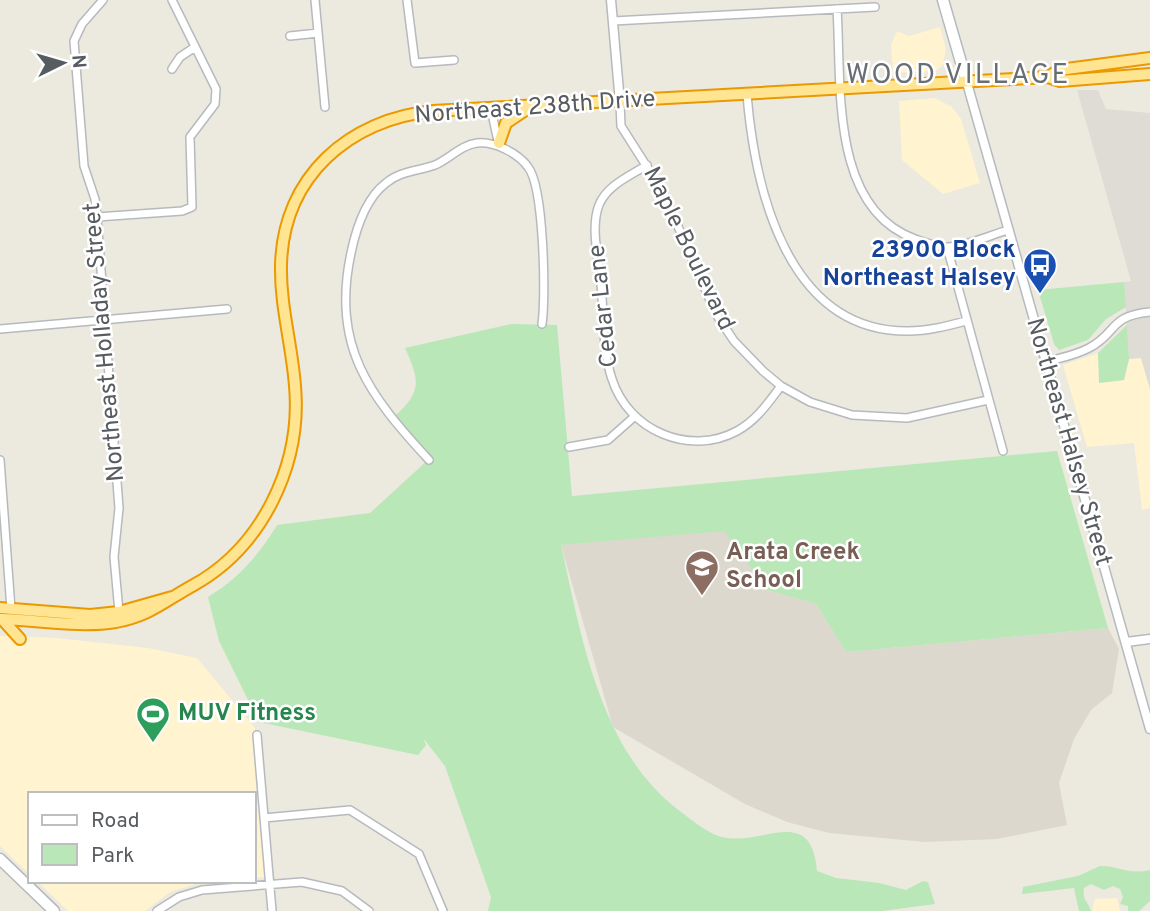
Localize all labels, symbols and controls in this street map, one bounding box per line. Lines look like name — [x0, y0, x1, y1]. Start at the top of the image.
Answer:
north arrow — [28, 28, 98, 98]
text: N — [65, 54, 90, 70]
district label: WOOD VILLAGE — [846, 58, 1070, 94]
street label: Northeast 238th Drive — [413, 85, 657, 131]
street label: Maple Boulevard — [635, 162, 741, 336]
street label: Northeast Holladay Street — [78, 201, 132, 483]
place label: 23900 Block Northeast Halsey — [823, 236, 1016, 294]
street label: Cedar Lane — [583, 243, 625, 369]
bus stop icon: 23900 Block Northeast Halsey — [1021, 246, 1059, 295]
street label: Northeast Halsey Street — [1018, 315, 1118, 569]
place label: Arata Creek School — [726, 538, 860, 596]
school or university icon: Arata Creek School — [683, 548, 721, 597]
sports icon: MUV Fitness — [134, 695, 172, 744]
place label: MUV Fitness — [178, 699, 316, 729]
legend — [28, 792, 256, 883]
text: Road — [91, 808, 140, 835]
text: Park — [91, 843, 134, 870]

